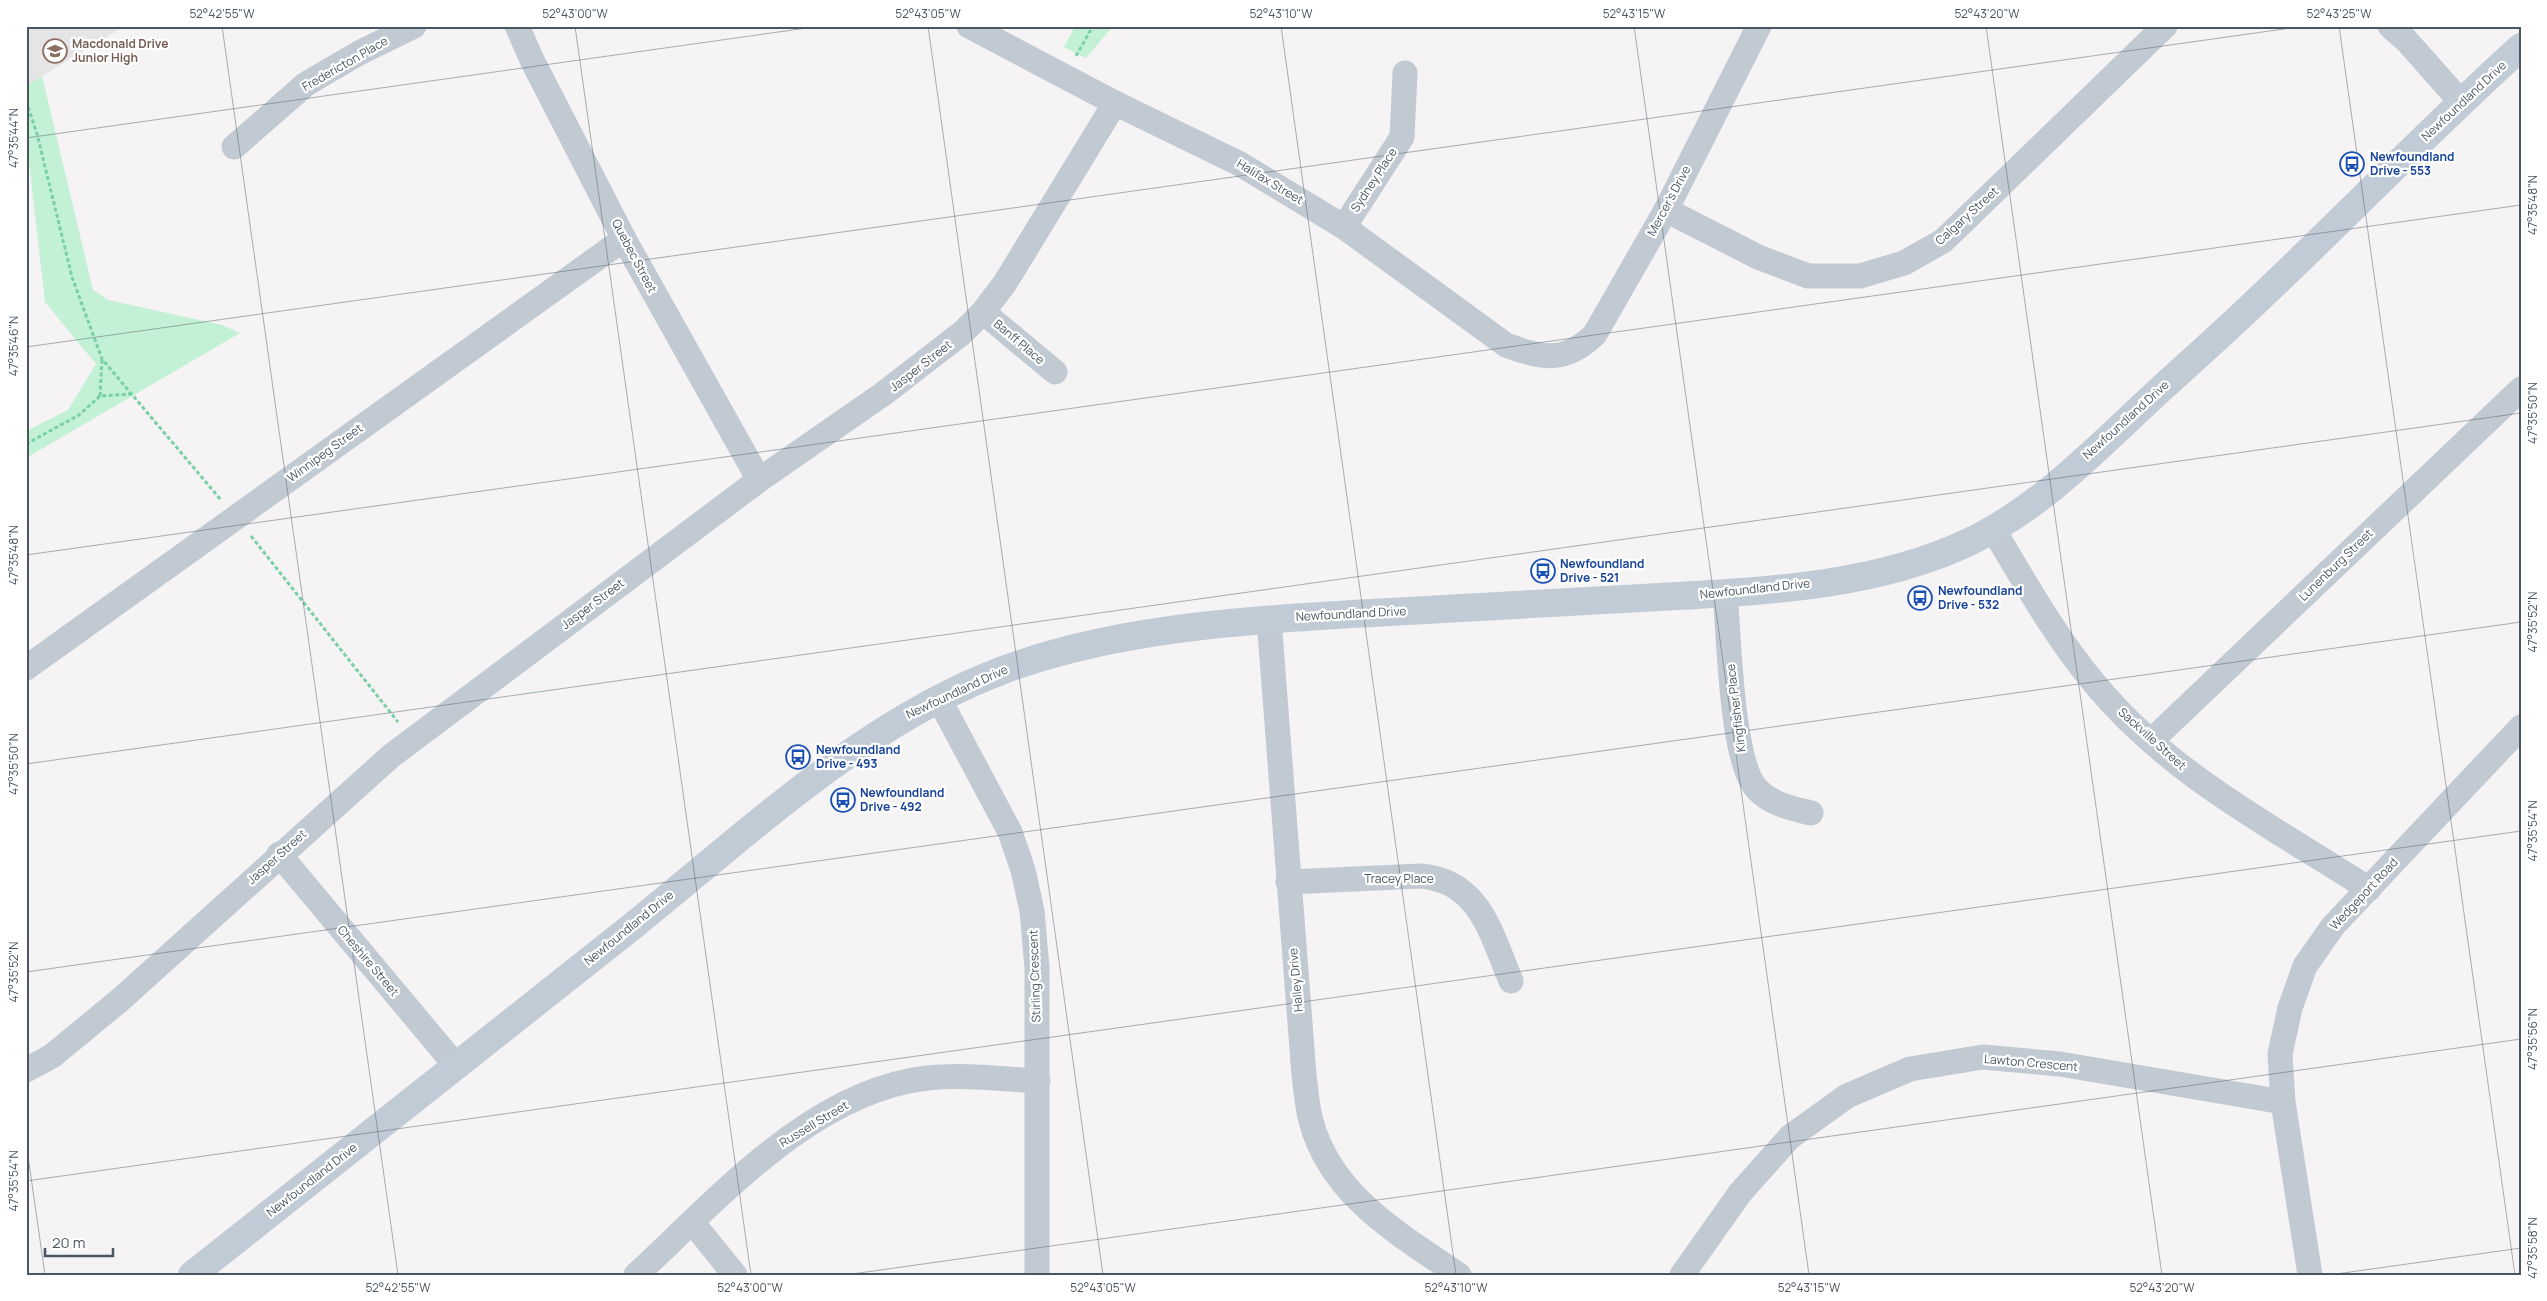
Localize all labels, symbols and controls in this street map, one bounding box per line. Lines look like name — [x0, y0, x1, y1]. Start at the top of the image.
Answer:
text: 52°42'55"W — [189, 5, 255, 22]
text: 52°43'00"W — [542, 5, 609, 22]
text: 52°43'05"W — [895, 5, 961, 22]
text: 52°43'10"W — [1249, 5, 1313, 22]
text: 52°43'15"W — [1603, 5, 1666, 22]
text: 52°43'20"W — [1954, 5, 2020, 22]
text: 52°43'25"W — [2307, 5, 2372, 22]
street label: Fredericton Place — [299, 32, 391, 95]
place label: Macdonald Drive Junior High — [72, 35, 169, 66]
school or university icon: Macdonald Drive Junior High — [42, 38, 68, 64]
street label: Newfoundland Drive — [2417, 57, 2510, 145]
text: 47°35'44"N — [5, 108, 22, 168]
street label: Sydney Place — [1346, 144, 1401, 215]
place label: Newfoundland Drive - 553 — [2370, 148, 2454, 179]
bus stop icon: Newfoundland Drive - 553 — [2339, 151, 2365, 177]
street label: Halifax Street — [1234, 155, 1307, 208]
street label: Mercer's Drive — [1643, 163, 1694, 239]
text: 47°35'48"N — [2524, 175, 2541, 235]
street label: Calgary Street — [1931, 182, 2002, 249]
street label: Quebec Street — [608, 216, 661, 296]
street label: Banff Place — [990, 315, 1048, 368]
text: 47°35'46"N — [5, 316, 22, 376]
street label: Jasper Street — [886, 336, 955, 395]
street label: Newfoundland Drive — [2079, 376, 2173, 463]
text: 47°35'50"N — [2524, 382, 2541, 444]
street label: Winnipeg Street — [283, 419, 366, 486]
text: 47°35'48"N — [5, 525, 22, 585]
street label: Lunenburg Street — [2295, 525, 2377, 605]
place label: Newfoundland Drive - 521 — [1560, 555, 1644, 586]
bus stop icon: Newfoundland Drive - 521 — [1530, 558, 1556, 584]
street label: Jasper Street — [558, 574, 628, 633]
street label: Newfoundland Drive — [1699, 574, 1811, 603]
place label: Newfoundland Drive - 532 — [1938, 582, 2022, 613]
bus stop icon: Newfoundland Drive - 532 — [1907, 585, 1933, 611]
text: 47°35'52"N — [2524, 592, 2541, 652]
street label: Newfoundland Drive — [1295, 602, 1407, 625]
street label: Newfoundland Drive — [903, 660, 1011, 723]
street label: Kingfisher Place — [1722, 663, 1749, 753]
street label: Sackville Street — [2115, 704, 2190, 774]
text: 47°35'50"N — [5, 733, 22, 795]
place label: Newfoundland Drive - 493 — [816, 741, 900, 772]
bus stop icon: Newfoundland Drive - 493 — [785, 744, 811, 770]
place label: Newfoundland Drive - 492 — [860, 784, 944, 815]
bus stop icon: Newfoundland Drive - 492 — [830, 787, 856, 813]
text: 47°35'54"N — [2524, 800, 2541, 862]
street label: Jasper Street — [243, 825, 310, 888]
street label: Wedgeport Road — [2326, 854, 2401, 933]
street label: Tracey Place — [1364, 870, 1434, 887]
street label: Newfoundland Drive — [580, 886, 677, 969]
street label: Cheshire Street — [334, 922, 403, 1000]
street label: Stirling Crescent — [1024, 929, 1045, 1023]
text: 47°35'52"N — [5, 942, 22, 1002]
street label: Halley Drive — [1284, 947, 1307, 1013]
text: 47°35'56"N — [2524, 1008, 2541, 1070]
street label: Lawton Crescent — [1983, 1050, 2079, 1075]
street label: Russell Street — [776, 1096, 852, 1151]
street label: Newfoundland Drive — [263, 1139, 361, 1220]
text: 47°35'54"N — [5, 1150, 22, 1212]
text: 47°35'58"N — [2524, 1217, 2541, 1279]
scale bar — [45, 1226, 112, 1258]
text: 20 m — [52, 1232, 85, 1253]
text: 52°42'55"W — [365, 1279, 431, 1296]
text: 52°43'00"W — [717, 1279, 784, 1296]
text: 52°43'05"W — [1070, 1279, 1136, 1296]
text: 52°43'10"W — [1424, 1279, 1488, 1296]
text: 52°43'15"W — [1778, 1279, 1841, 1296]
text: 52°43'20"W — [2129, 1279, 2195, 1296]

